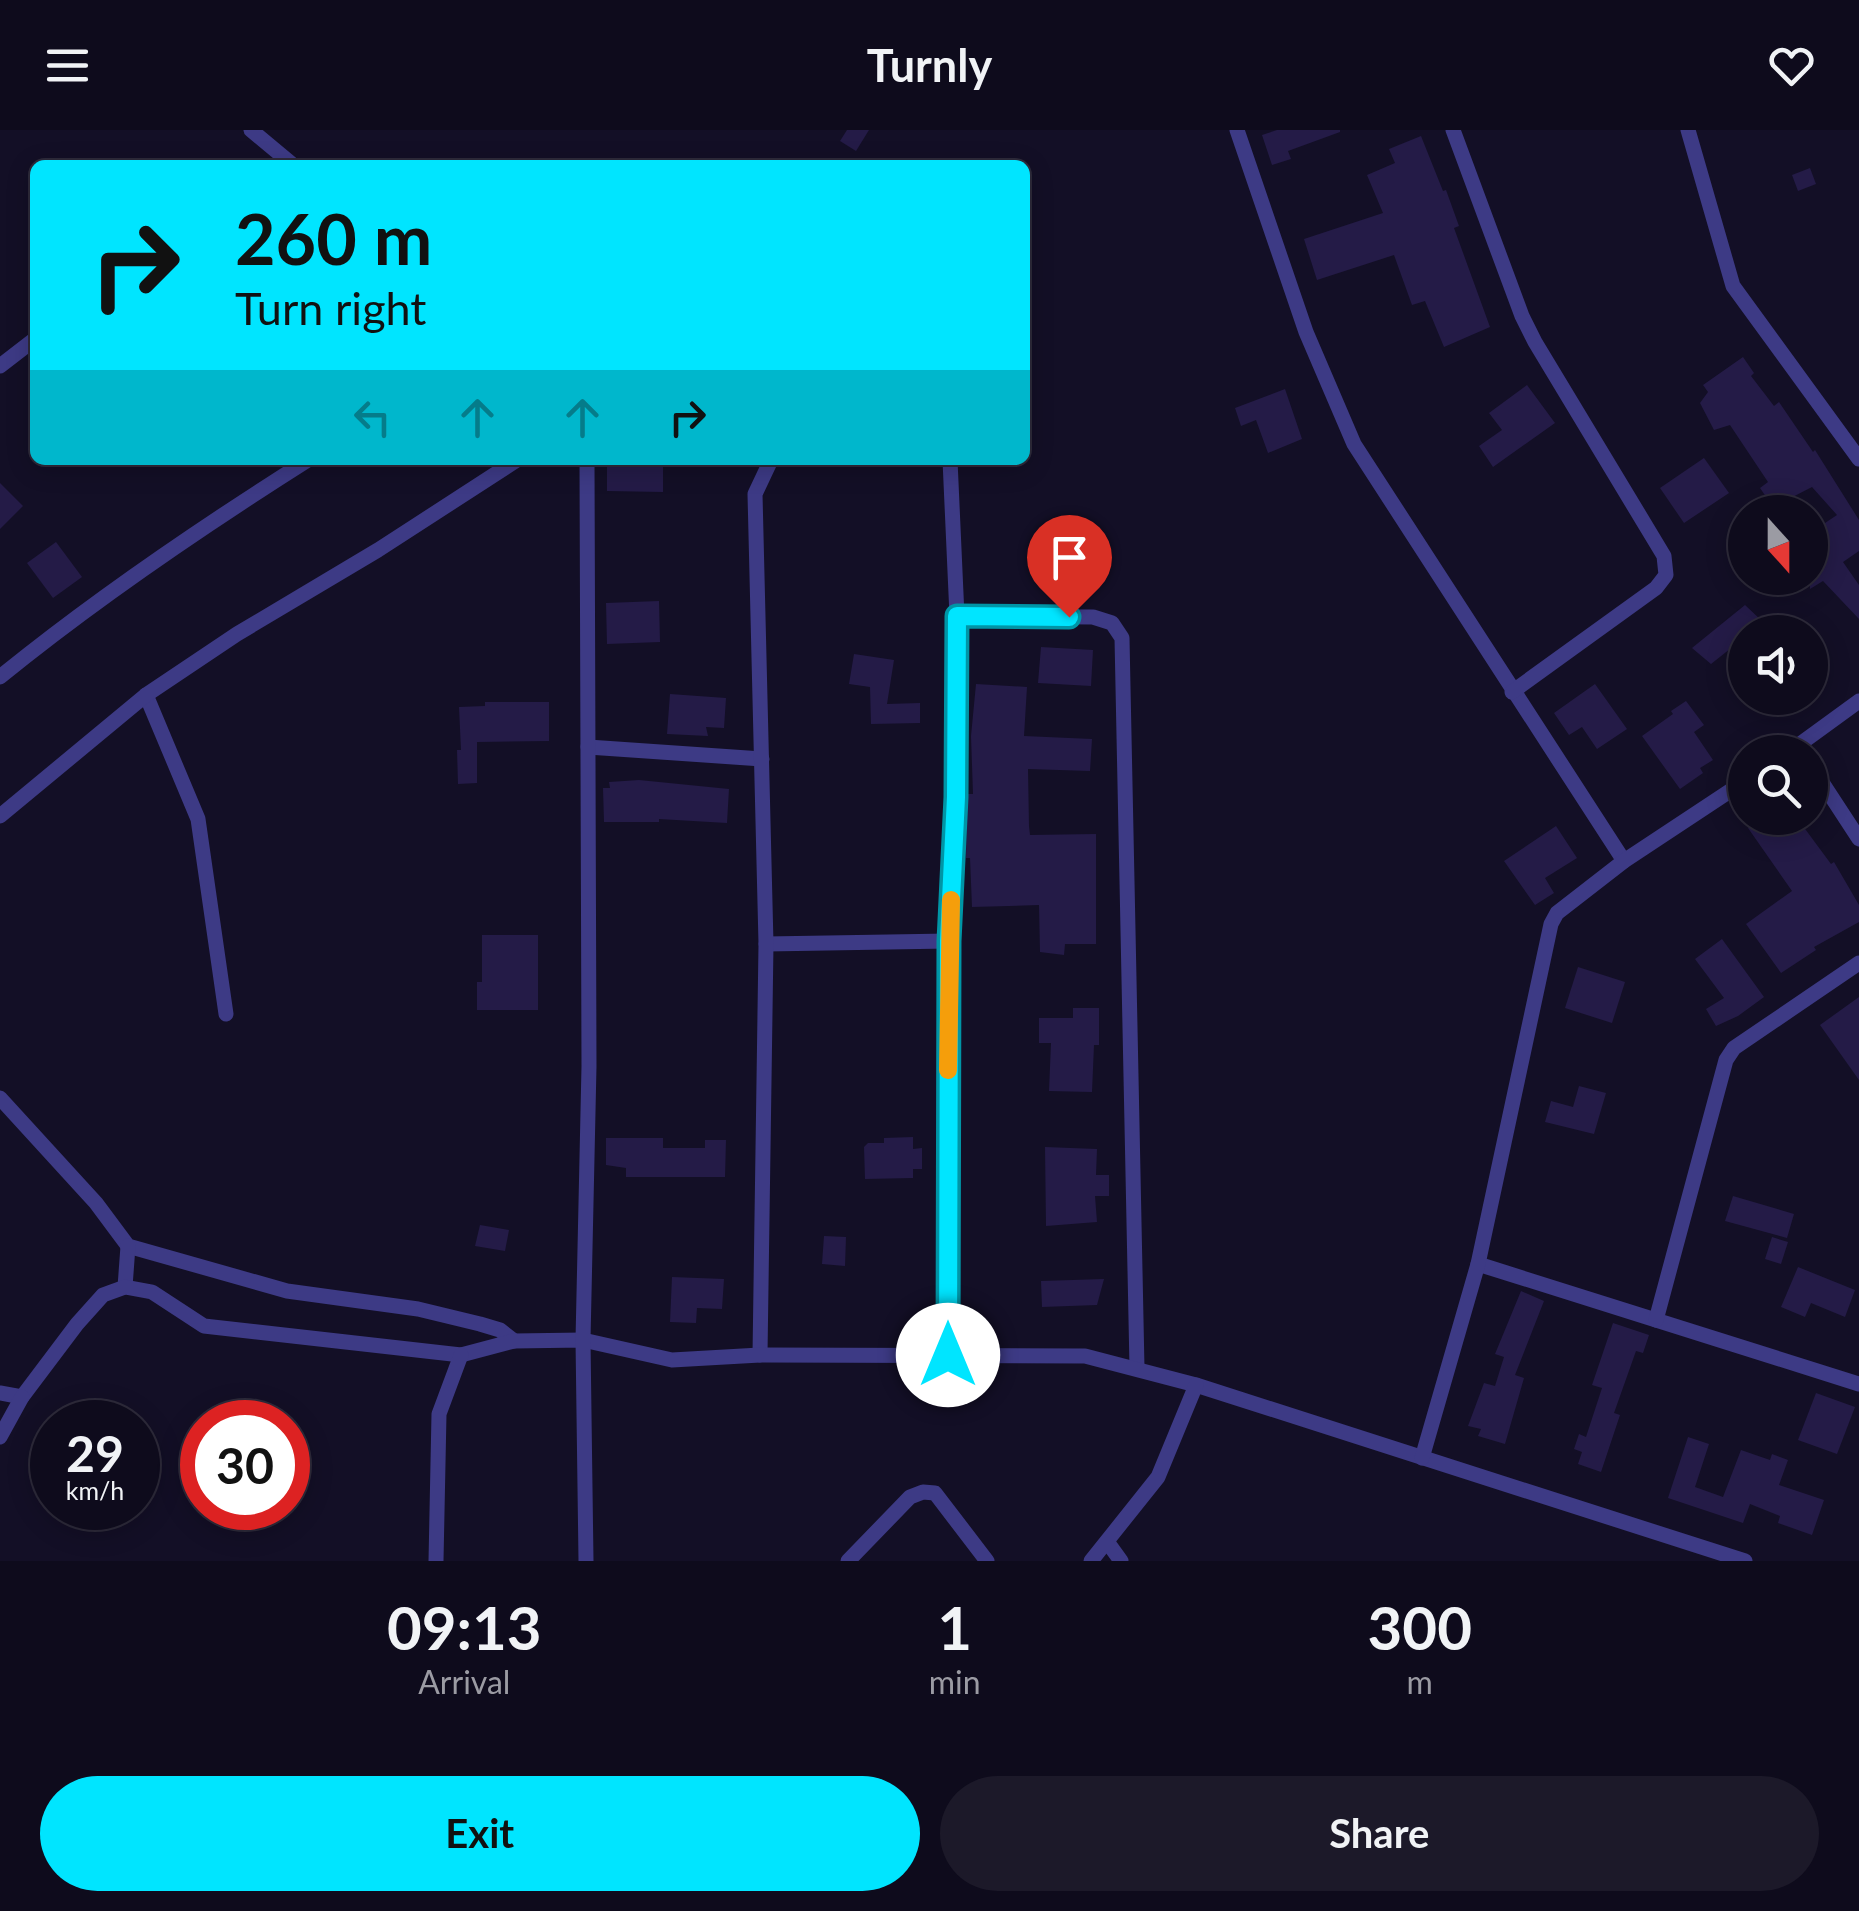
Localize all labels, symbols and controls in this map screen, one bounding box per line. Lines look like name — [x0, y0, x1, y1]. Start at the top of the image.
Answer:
icon: menu — [40, 38, 95, 93]
text: Turnly — [867, 38, 992, 92]
icon: heart — [1764, 38, 1819, 93]
text: 260 m — [235, 196, 432, 280]
icon: right — [70, 200, 200, 330]
text: Turn right — [235, 281, 426, 335]
icon: left — [345, 390, 400, 445]
icon: ahead — [450, 390, 505, 445]
icon: ahead — [555, 390, 610, 445]
icon: right — [660, 390, 715, 445]
north arrow — [1728, 495, 1828, 595]
map controls — [1728, 495, 1828, 835]
pin — [1027, 515, 1112, 618]
icon: arrive — [1042, 530, 1097, 585]
button: sound — [1728, 615, 1828, 715]
button: search — [1728, 735, 1828, 835]
position arrow — [896, 1303, 1000, 1407]
speed limit sign: 30 — [180, 1400, 310, 1530]
text: 29 — [66, 1423, 124, 1483]
text: km/h — [66, 1475, 124, 1505]
text: 09:13 — [387, 1591, 542, 1663]
text: 1 — [937, 1591, 972, 1663]
text: 300 — [1368, 1591, 1472, 1663]
text: Arrival — [418, 1662, 510, 1701]
text: min — [929, 1662, 981, 1701]
text: m — [1407, 1662, 1433, 1701]
button: Exit — [40, 1776, 920, 1891]
button: Share — [940, 1776, 1819, 1891]

